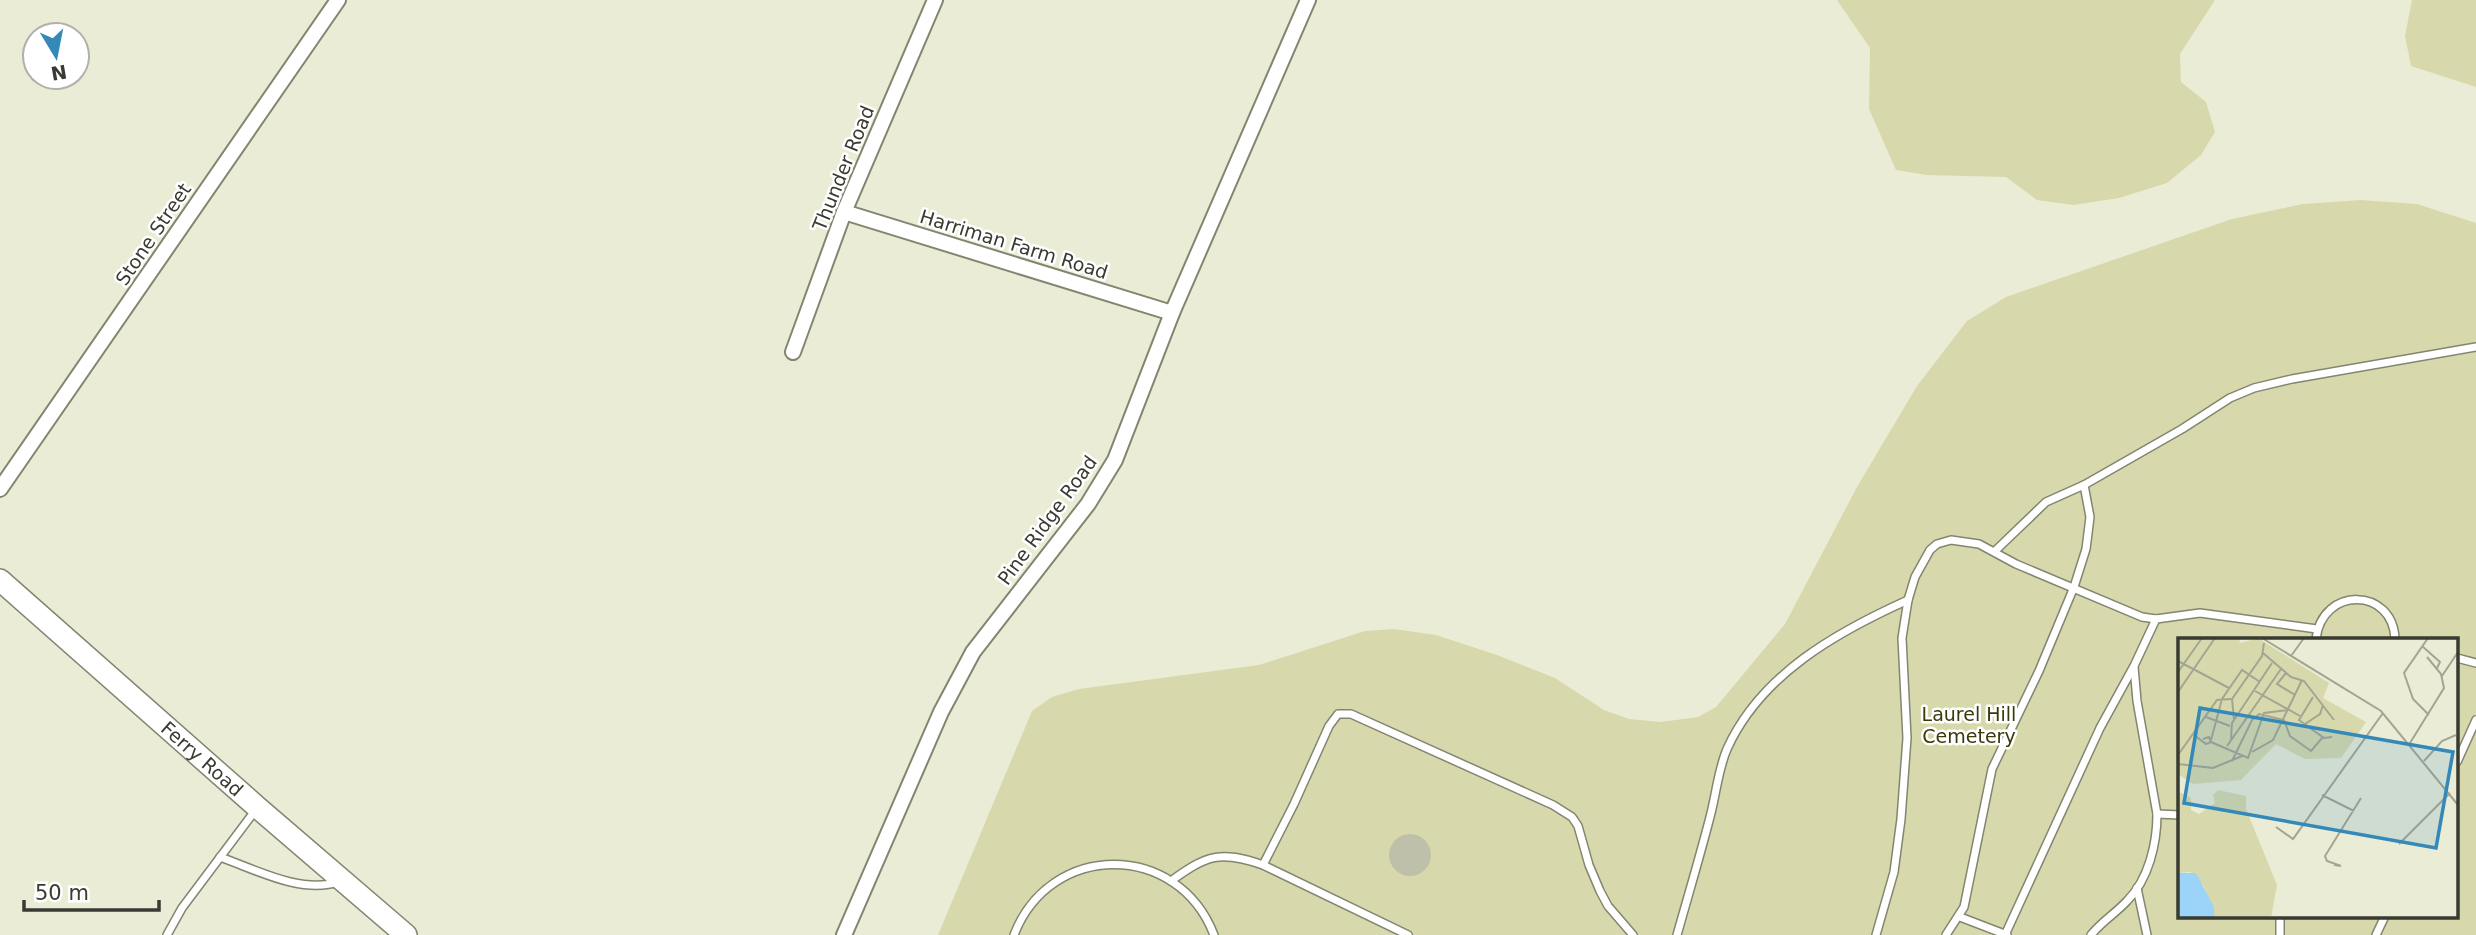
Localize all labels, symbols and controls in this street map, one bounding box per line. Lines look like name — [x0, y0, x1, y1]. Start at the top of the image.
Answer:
north arrow — [21, 21, 91, 91]
text: N — [49, 61, 69, 85]
street label: Thunder Road — [808, 102, 878, 235]
street label: Stone Street — [111, 179, 195, 289]
street label: Harriman Farm Road — [917, 205, 1111, 283]
street label: Pine Ridge Road — [993, 451, 1101, 589]
inset map — [2178, 638, 2458, 918]
park label: Laurel Hill Cemetery — [1922, 703, 2016, 747]
street label: Ferry Road — [157, 717, 248, 801]
scale bar — [24, 869, 159, 913]
text: 50 m — [35, 881, 89, 905]

